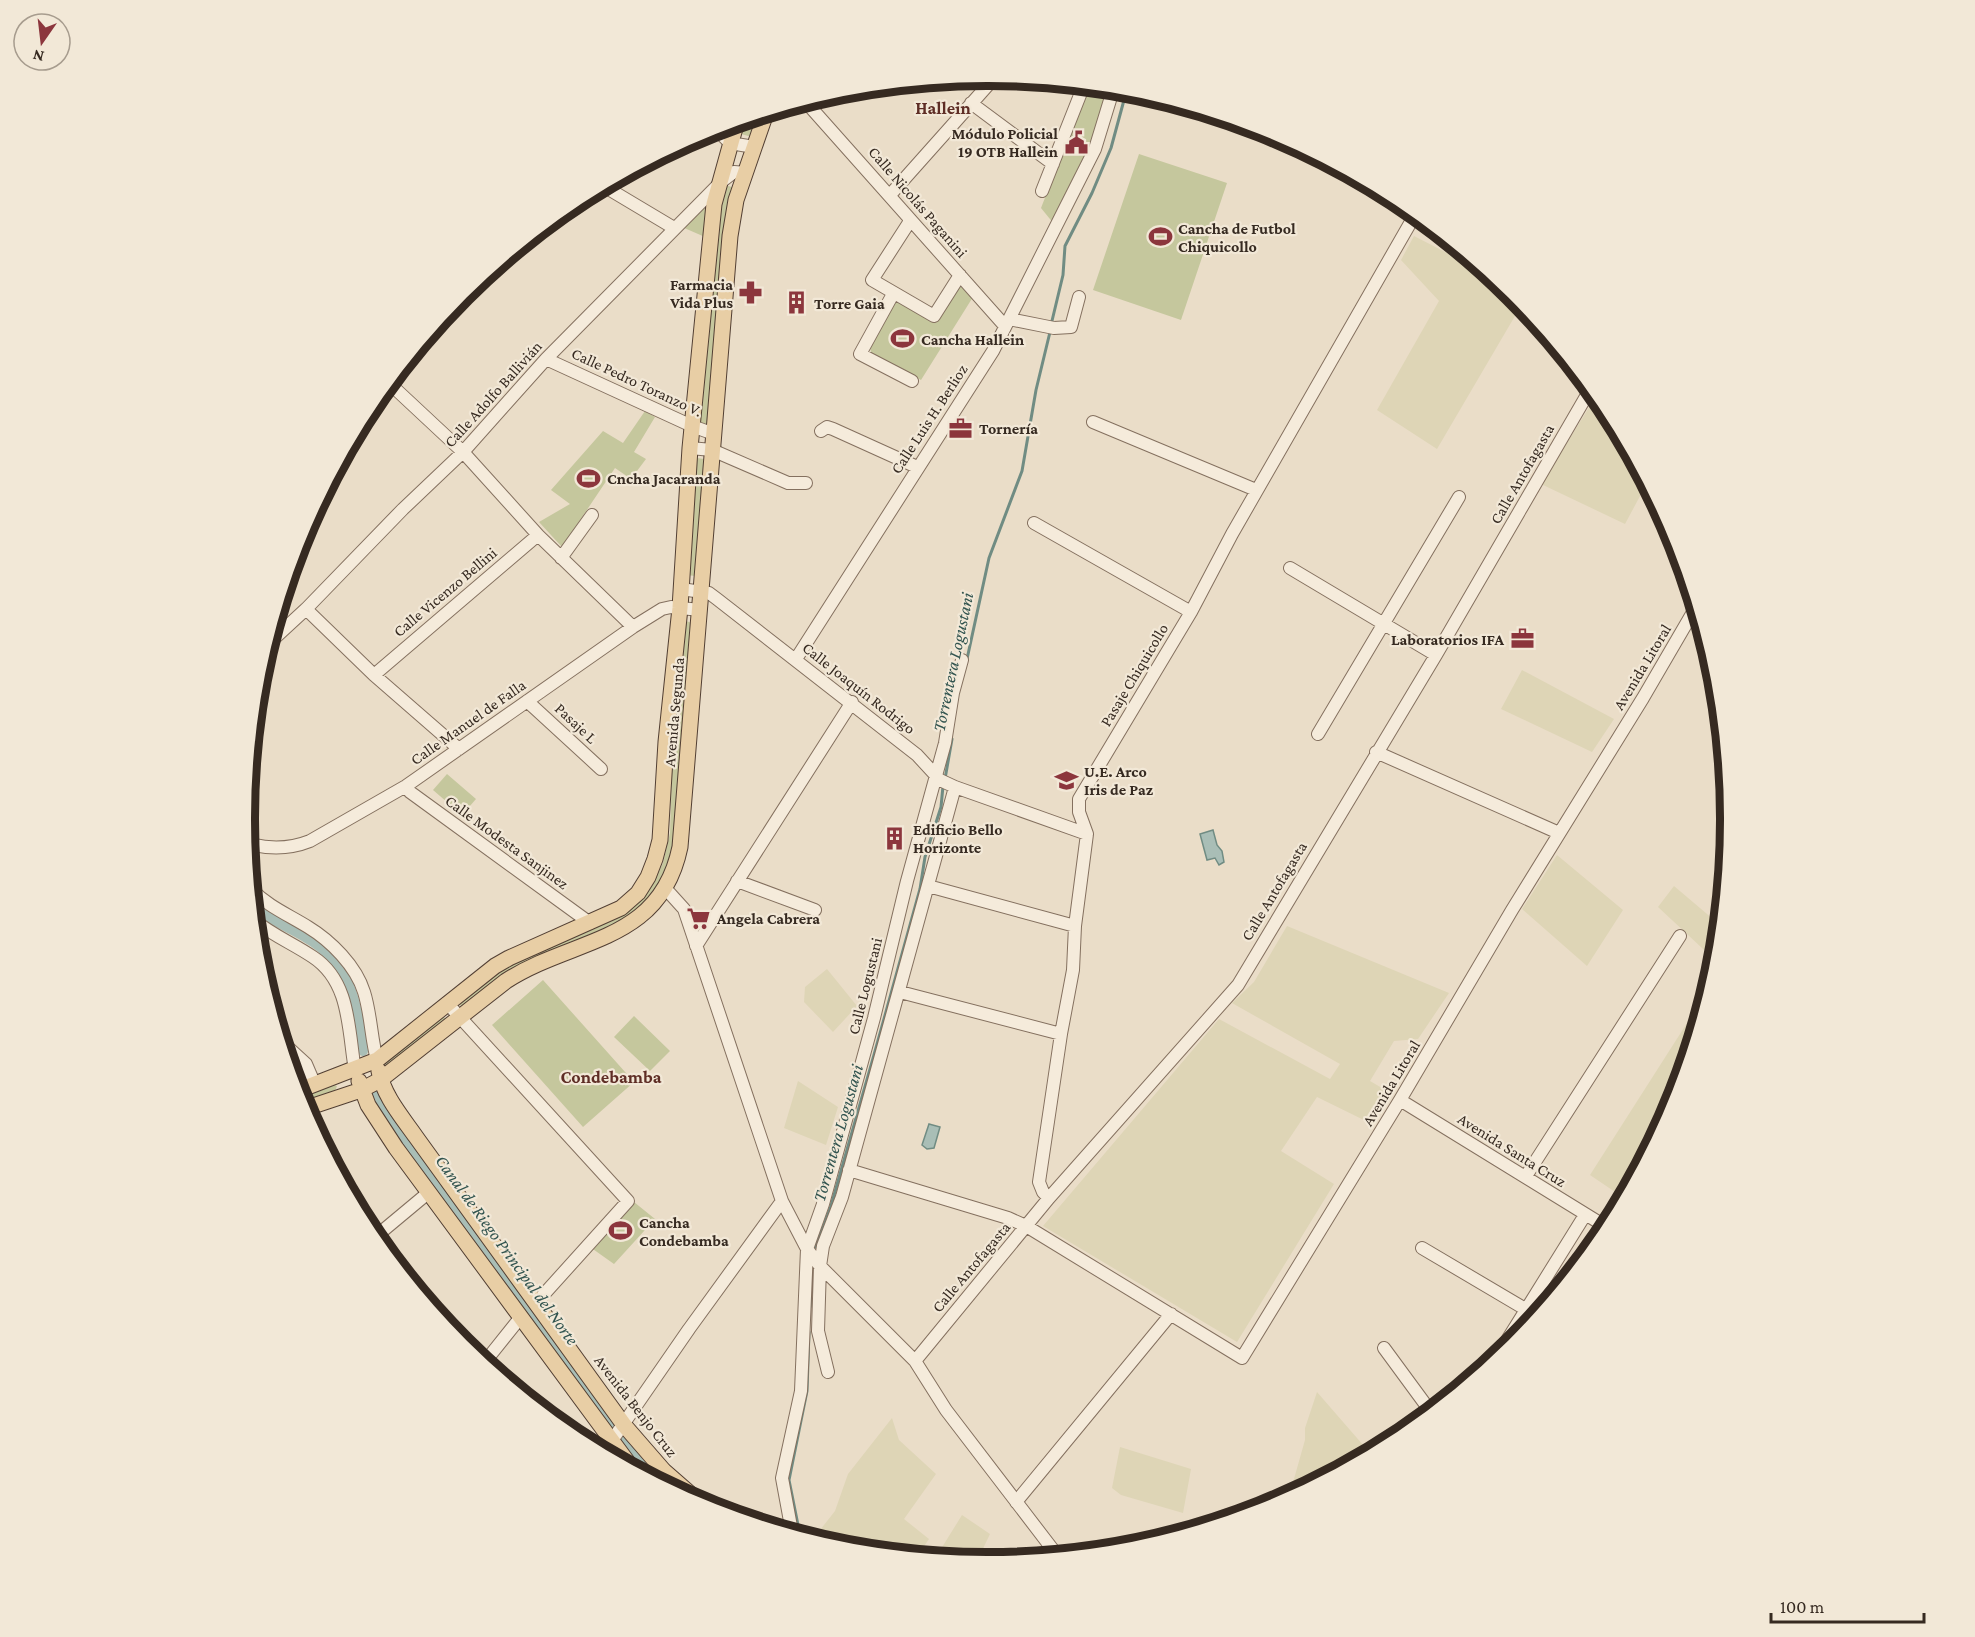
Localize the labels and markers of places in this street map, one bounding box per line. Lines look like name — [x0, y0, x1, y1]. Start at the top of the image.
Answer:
place label: Módulo Policial 19 OTB Hallein — [951, 125, 1058, 160]
public building icon: Módulo Policial 19 OTB Hallein — [1063, 129, 1089, 155]
place label: Cancha de Futbol Chiquicollo — [1178, 220, 1296, 255]
sports icon: Cancha de Futbol Chiquicollo — [1147, 224, 1173, 250]
place label: Farmacia Vida Plus — [669, 276, 733, 311]
pharmacy icon: Farmacia Vida Plus — [738, 280, 764, 306]
building icon: Torre Gaia — [783, 290, 809, 316]
place label: Torre Gaia — [814, 295, 885, 312]
sports icon: Cancha Hallein — [890, 326, 916, 352]
place label: Cancha Hallein — [921, 331, 1024, 348]
office icon: Tornería — [948, 415, 974, 441]
place label: Tornería — [979, 420, 1038, 437]
sports icon: Cncha Jacaranda — [576, 465, 602, 491]
place label: Cncha Jacaranda — [607, 470, 721, 487]
office icon: Laboratorios IFA — [1509, 626, 1535, 652]
place label: Laboratorios IFA — [1391, 631, 1504, 648]
place label: U.E. Arco Iris de Paz — [1084, 763, 1154, 798]
school or university icon: U.E. Arco Iris de Paz — [1053, 767, 1079, 793]
place label: Edificio Bello Horizonte — [913, 821, 1003, 856]
building icon: Edificio Bello Horizonte — [882, 825, 908, 851]
supermarket icon: Angela Cabrera — [686, 905, 712, 931]
place label: Angela Cabrera — [716, 910, 820, 927]
place label: Cancha Condebamba — [639, 1214, 729, 1249]
sports icon: Cancha Condebamba — [608, 1218, 634, 1244]

